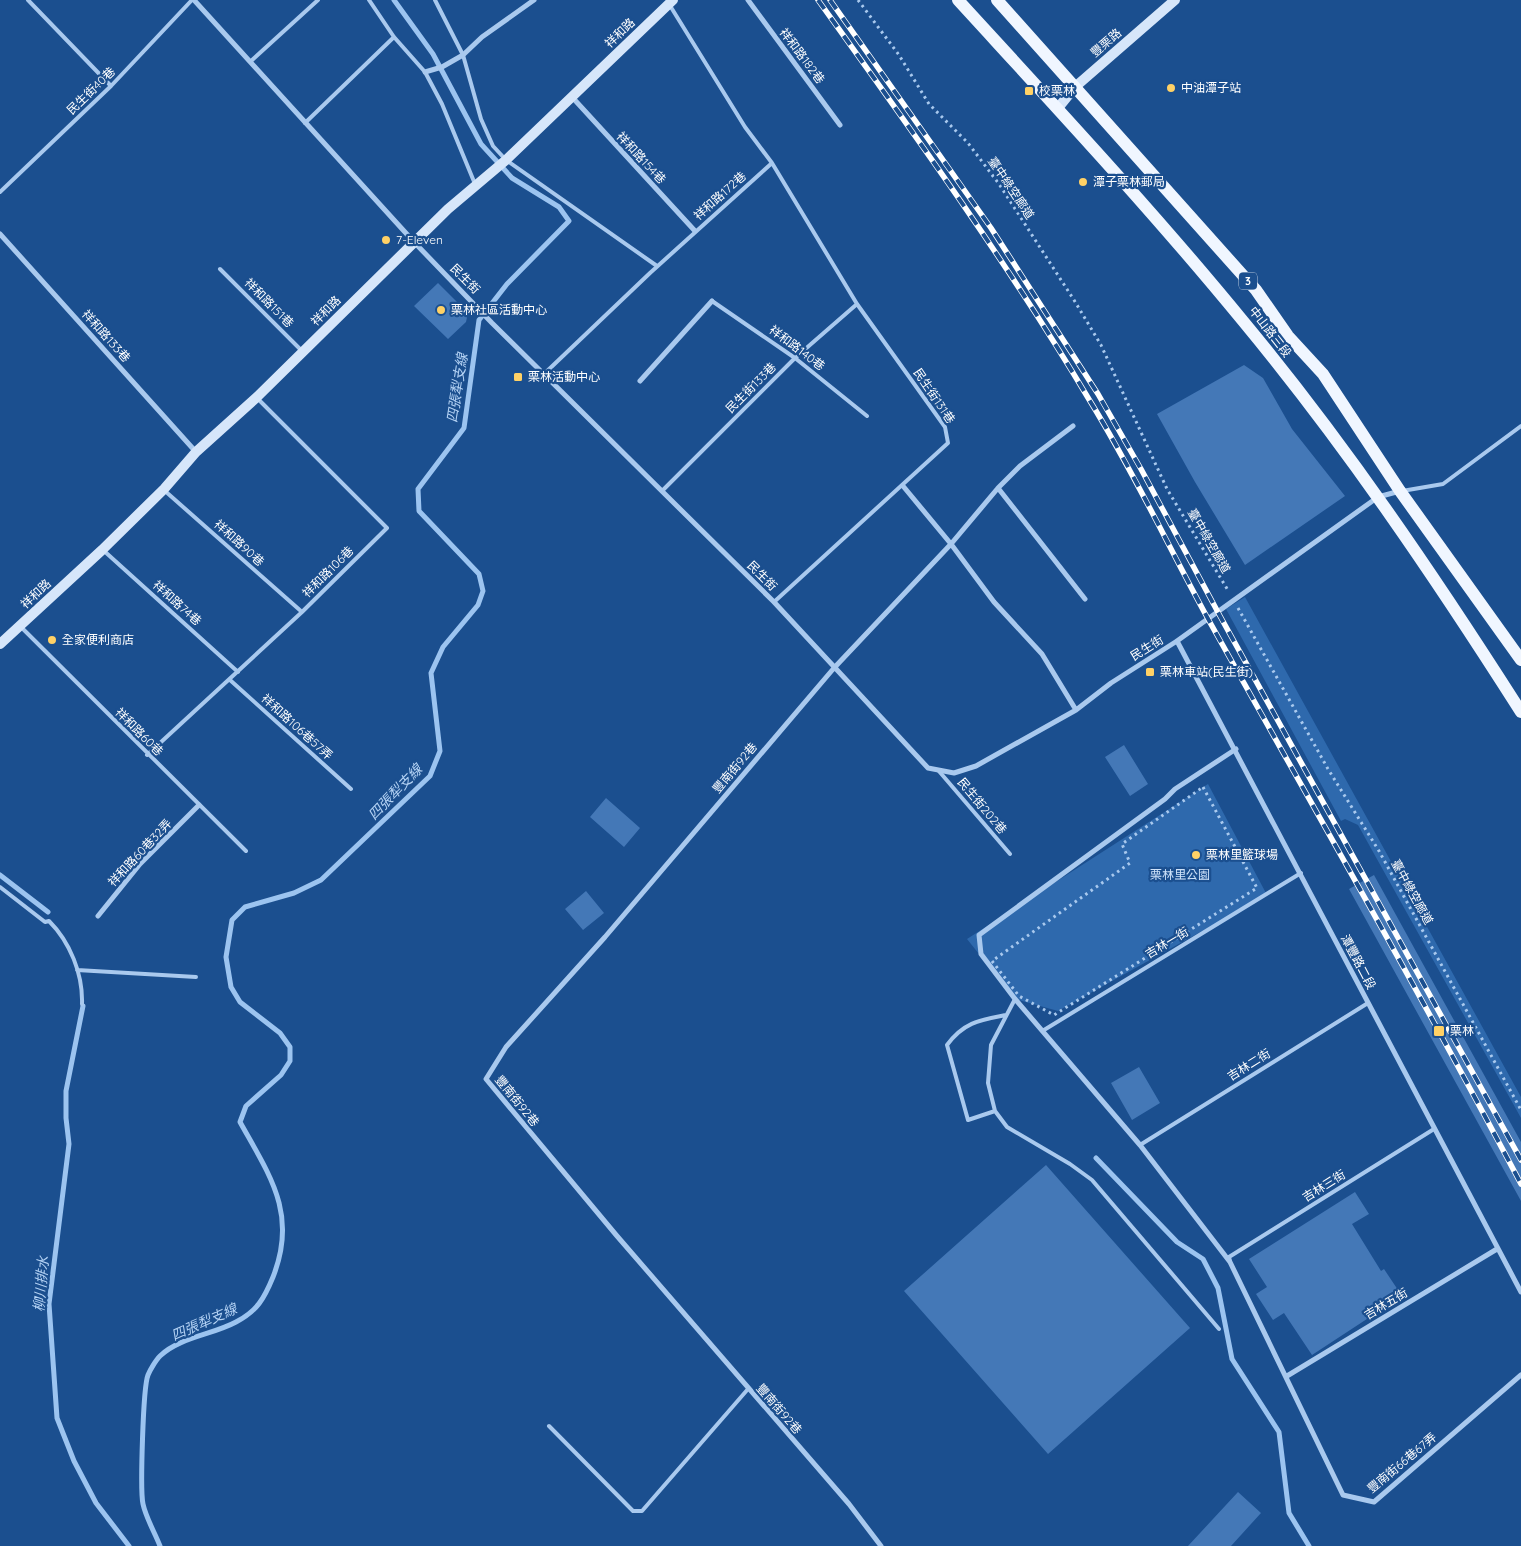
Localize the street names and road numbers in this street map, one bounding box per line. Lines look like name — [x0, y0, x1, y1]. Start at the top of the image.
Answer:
street label: 祥和路 — [601, 15, 638, 51]
street label: 祥和路182巷 — [777, 25, 828, 86]
street label: 豐栗路 — [1087, 25, 1124, 60]
street label: 民生街40巷 — [63, 64, 118, 117]
street label: 祥和路154巷 — [614, 129, 669, 187]
street label: 臺中綠空廊道 — [985, 154, 1038, 222]
street label: 祥和路172巷 — [690, 168, 749, 223]
street label: 民生街 — [447, 261, 483, 297]
road number: 3 — [1239, 272, 1257, 290]
street label: 祥和路151巷 — [242, 275, 297, 330]
street label: 祥和路 — [308, 293, 344, 329]
street label: 中山路三段 — [1246, 303, 1295, 360]
street label: 祥和路133巷 — [79, 306, 134, 365]
street label: 祥和路140巷 — [767, 322, 828, 373]
street label: 民生街133巷 — [722, 359, 779, 416]
street label: 民生街131巷 — [911, 365, 958, 426]
street label: 臺中綠空廊道 — [1185, 506, 1234, 576]
street label: 祥和路90巷 — [211, 516, 267, 569]
street label: 祥和路106巷 — [299, 543, 356, 600]
street label: 民生街 — [744, 558, 780, 594]
street label: 祥和路 — [17, 576, 54, 611]
street label: 祥和路74巷 — [150, 577, 205, 628]
street label: 民生街 — [1127, 632, 1166, 663]
street label: 祥和路106巷57弄 — [259, 691, 336, 763]
street label: 祥和路60巷 — [112, 705, 166, 759]
street label: 豐南街92巷 — [709, 739, 760, 796]
street label: 民生街202巷 — [955, 775, 1010, 837]
street label: 祥和路60巷32弄 — [105, 816, 175, 889]
street label: 臺中綠空廊道 — [1388, 857, 1436, 927]
street label: 吉林一街 — [1142, 924, 1191, 961]
street label: 潭豐路二段 — [1338, 932, 1379, 992]
street label: 吉林二街 — [1224, 1045, 1273, 1084]
street label: 豐南街92巷 — [492, 1072, 543, 1129]
street label: 吉林三街 — [1299, 1166, 1348, 1205]
street label: 吉林五街 — [1361, 1285, 1410, 1322]
street label: 豐南街92巷 — [754, 1381, 805, 1437]
street label: 豐南街66巷67弄 — [1364, 1429, 1439, 1496]

